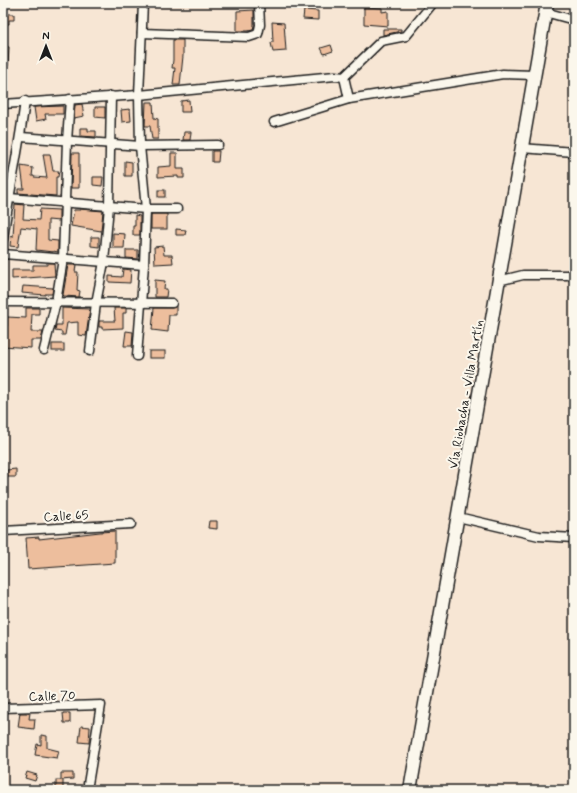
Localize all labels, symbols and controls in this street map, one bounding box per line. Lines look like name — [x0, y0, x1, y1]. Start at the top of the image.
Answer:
north arrow — [26, 26, 66, 66]
text: N — [42, 30, 50, 44]
street label: Vía Riohacha - Villa Martín — [445, 318, 488, 470]
street label: Calle 65 — [43, 507, 89, 526]
street label: Calle 70 — [28, 687, 76, 706]

